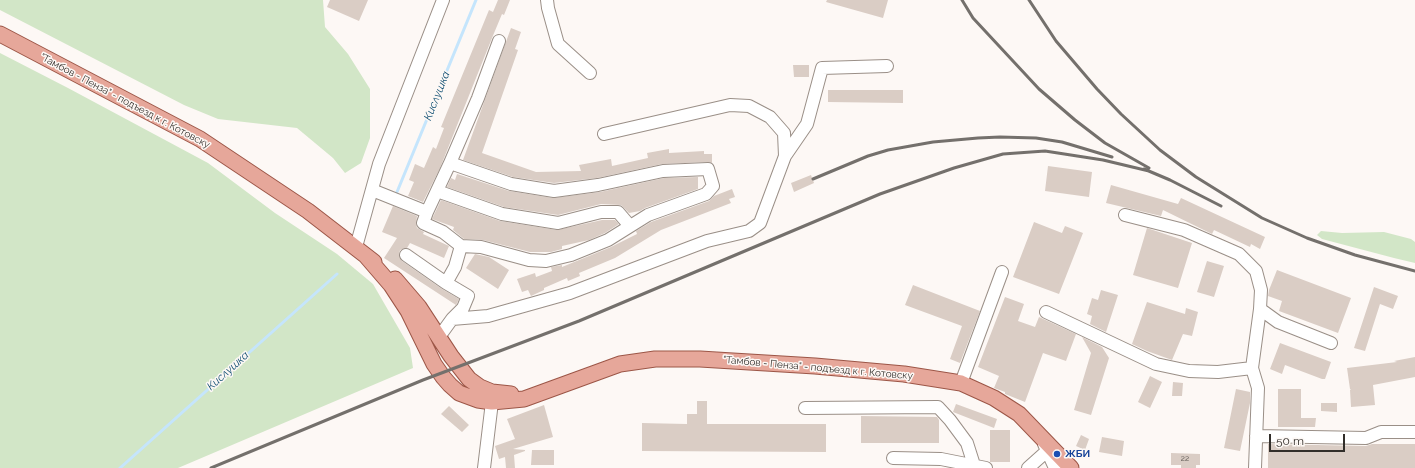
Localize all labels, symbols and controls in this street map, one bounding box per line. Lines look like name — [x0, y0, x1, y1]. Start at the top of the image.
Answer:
street label: "Тамбов - Пенза" - подъезд к г. Котовску — [38, 51, 212, 151]
water label: Кислушка — [421, 70, 453, 122]
water label: Кислушка — [204, 349, 252, 393]
street label: "Тамбов - Пенза" - подъезд к г. Котовску — [723, 354, 913, 382]
scale bar — [1271, 426, 1347, 452]
text: 50 m — [1276, 434, 1304, 448]
place label: ЖБИ — [1065, 448, 1090, 460]
marker: ЖБИ — [1052, 449, 1062, 459]
house number: 22 — [1181, 454, 1189, 464]

